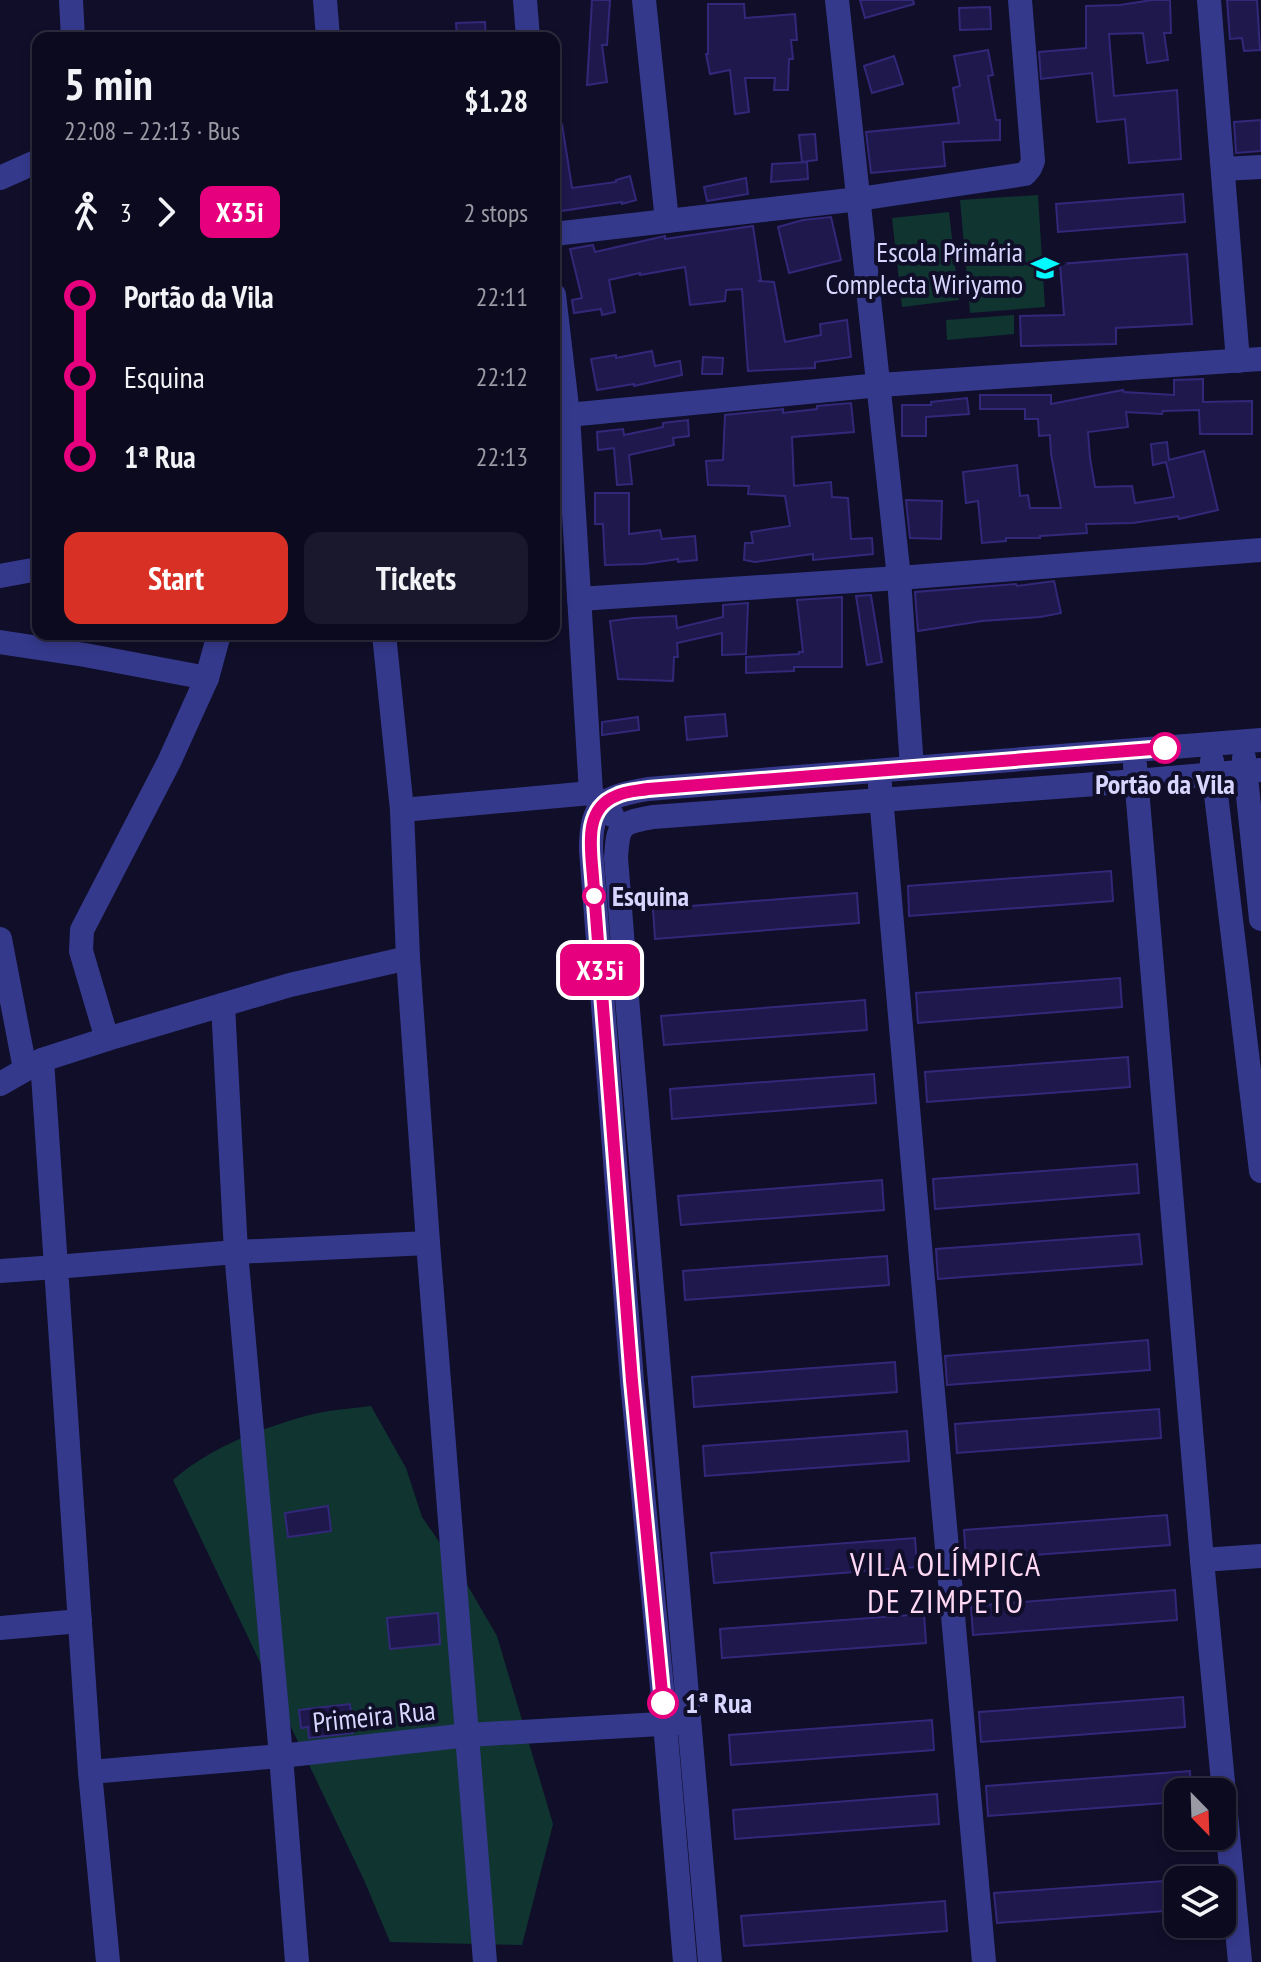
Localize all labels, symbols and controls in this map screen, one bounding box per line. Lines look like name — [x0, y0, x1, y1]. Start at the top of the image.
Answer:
text: 5 min — [64, 55, 153, 112]
text: $1.28 — [464, 81, 528, 120]
text: 22:08 – 22:13 · Bus — [64, 114, 240, 147]
icon: walk — [64, 190, 108, 234]
icon: forward — [144, 190, 188, 234]
text: X35i — [216, 193, 264, 230]
text: 3 — [120, 196, 132, 229]
text: 2 stops — [464, 196, 528, 229]
place label: Escola Primária Complecta Wiriyamo — [826, 233, 1023, 302]
school or university icon: Escola Primária Complecta Wiriyamo — [1030, 253, 1060, 283]
text: Portão da Vila — [124, 277, 274, 316]
text: 22:11 — [476, 280, 528, 313]
text: Esquina — [124, 357, 205, 396]
text: 22:12 — [476, 360, 528, 393]
text: 1ª Rua — [124, 437, 196, 476]
text: 22:13 — [476, 440, 528, 473]
button: Start — [64, 532, 288, 624]
button: Tickets — [304, 532, 528, 624]
marker: Portão da Vila — [1150, 733, 1180, 763]
place label: Portão da Vila — [1095, 765, 1235, 802]
place label: Esquina — [612, 877, 689, 914]
marker: Esquina — [583, 885, 605, 907]
line badge: X35i — [544, 944, 656, 996]
text: X35i — [576, 951, 624, 988]
district label: VILA OLÍMPICA DE ZIMPETO — [849, 1543, 1042, 1622]
place label: 1ª Rua — [685, 1684, 752, 1721]
marker: 1ª Rua — [648, 1688, 678, 1718]
street label: Primeira Rua — [311, 1691, 437, 1740]
north arrow — [1164, 1778, 1236, 1850]
map controls — [1164, 1778, 1236, 1938]
button: layers — [1164, 1866, 1236, 1938]

